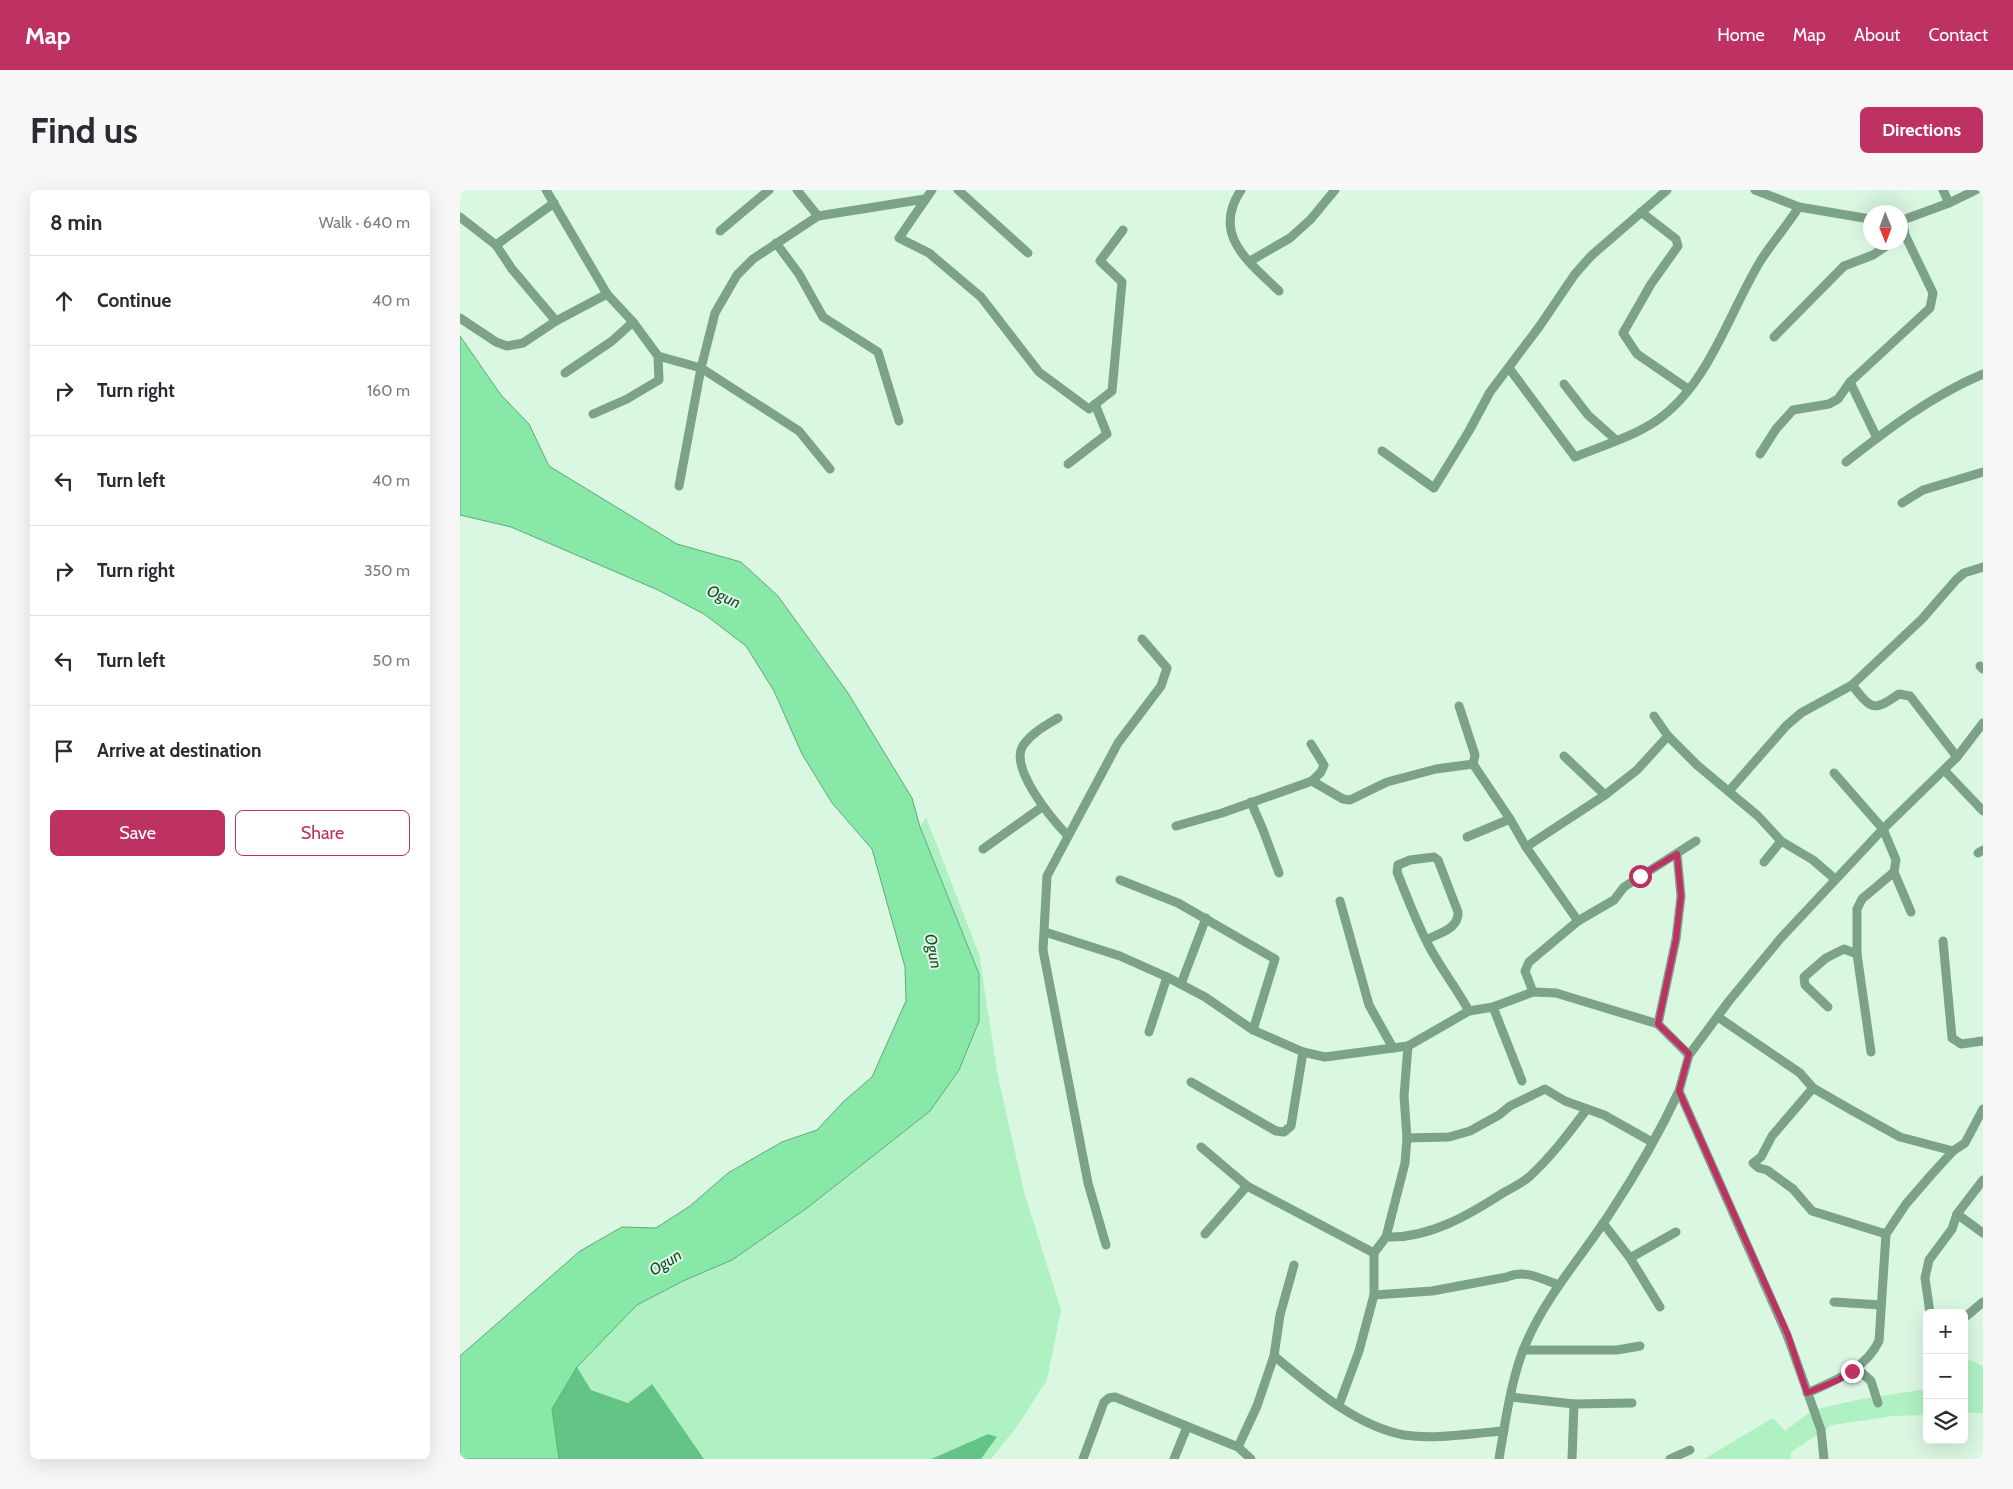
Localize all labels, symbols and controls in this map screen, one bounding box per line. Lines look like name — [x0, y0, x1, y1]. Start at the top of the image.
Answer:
text: Map — [25, 21, 71, 50]
text: Home — [1717, 24, 1765, 46]
text: Map — [1793, 24, 1826, 46]
text: About — [1854, 24, 1900, 46]
text: Contact — [1928, 24, 1988, 46]
button: Directions — [1860, 107, 1983, 153]
text: Find us — [30, 109, 138, 152]
north arrow — [1863, 205, 1908, 250]
text: 8 min — [50, 210, 102, 235]
text: Walk · 640 m — [319, 213, 410, 232]
icon: ahead — [50, 287, 78, 315]
text: Continue — [97, 289, 171, 312]
text: 40 m — [372, 291, 410, 310]
icon: right — [50, 377, 78, 405]
text: Turn right — [97, 379, 175, 402]
text: 160 m — [367, 381, 410, 400]
icon: left — [50, 467, 78, 495]
text: Turn left — [97, 469, 165, 492]
text: 40 m — [372, 471, 410, 490]
icon: right — [50, 557, 78, 585]
text: Turn right — [97, 559, 175, 582]
text: 350 m — [364, 561, 410, 580]
water label: Ogun — [704, 581, 744, 612]
icon: left — [50, 647, 78, 675]
text: Turn left — [97, 649, 165, 672]
text: 50 m — [373, 651, 410, 670]
icon: arrive — [50, 737, 78, 765]
text: Arrive at destination — [97, 739, 261, 762]
button: Save — [50, 810, 225, 856]
button: Share — [235, 810, 410, 856]
route start — [1629, 865, 1652, 888]
water label: Ogun — [921, 932, 946, 970]
water label: Ogun — [645, 1245, 685, 1280]
map controls — [1923, 1309, 1968, 1444]
button: + — [1923, 1309, 1968, 1354]
button: − — [1923, 1354, 1968, 1399]
route end — [1841, 1360, 1864, 1383]
button: layers — [1923, 1399, 1968, 1444]

